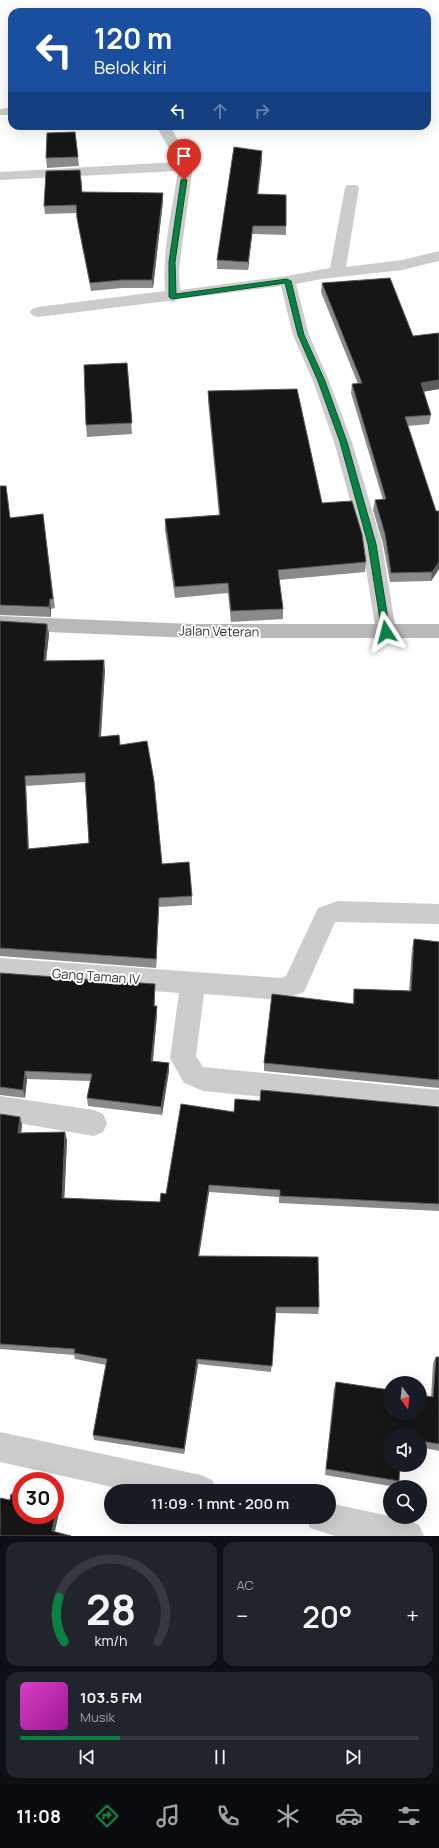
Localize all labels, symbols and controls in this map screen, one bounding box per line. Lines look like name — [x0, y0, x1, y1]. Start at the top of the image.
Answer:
text: 120 m — [94, 19, 172, 57]
icon: left — [28, 24, 80, 76]
text: Belok kiri — [94, 55, 167, 79]
icon: left — [167, 100, 189, 122]
icon: ahead — [209, 100, 231, 122]
icon: right — [251, 100, 273, 122]
pin — [167, 139, 201, 180]
icon: arrive — [173, 145, 195, 167]
position arrow — [365, 611, 407, 653]
street label: Jalan Veteran — [179, 621, 259, 641]
street label: Gang Taman IV — [52, 964, 141, 988]
north arrow — [383, 1376, 427, 1420]
map controls — [383, 1376, 427, 1524]
button: sound — [383, 1428, 427, 1472]
speed limit sign: 30 — [12, 1472, 64, 1524]
button: search — [383, 1480, 427, 1524]
text: 11:09 · 1 mnt · 200 m — [151, 1493, 289, 1514]
text: AC — [237, 1576, 254, 1594]
text: 28 — [86, 1581, 136, 1637]
text: 20° — [302, 1596, 353, 1637]
text: − — [237, 1601, 248, 1631]
text: + — [406, 1601, 419, 1631]
text: km/h — [95, 1631, 128, 1650]
text: 103.5 FM — [80, 1687, 142, 1708]
text: Musik — [80, 1708, 115, 1726]
icon: previous — [76, 1746, 98, 1768]
icon: pause — [209, 1746, 231, 1768]
icon: next — [342, 1746, 364, 1768]
icon: directions — [93, 1802, 121, 1830]
icon: music — [154, 1802, 182, 1830]
icon: phone — [214, 1802, 242, 1830]
icon: climate — [274, 1802, 302, 1830]
icon: car — [335, 1802, 363, 1830]
icon: filters — [395, 1802, 423, 1830]
text: 11:08 — [16, 1804, 61, 1828]

